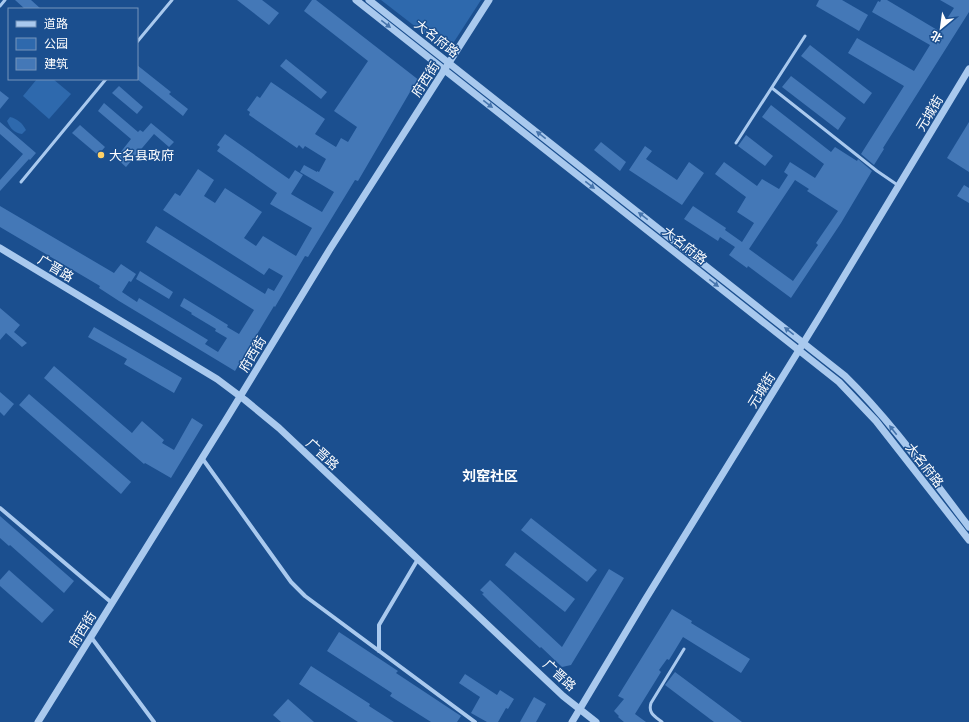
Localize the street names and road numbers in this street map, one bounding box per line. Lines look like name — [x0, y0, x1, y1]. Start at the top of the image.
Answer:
street label: 大名府路 — [412, 16, 462, 60]
street label: 府西街 — [408, 58, 442, 100]
street label: 元城街 — [912, 92, 946, 134]
street label: 大名府路 — [660, 223, 710, 267]
street label: 广晋路 — [35, 251, 77, 285]
street label: 府西街 — [235, 333, 269, 375]
street label: 元城街 — [744, 369, 778, 411]
street label: 广晋路 — [303, 435, 343, 473]
street label: 大名府路 — [903, 440, 947, 490]
street label: 府西街 — [65, 608, 99, 650]
street label: 广晋路 — [540, 656, 580, 694]

